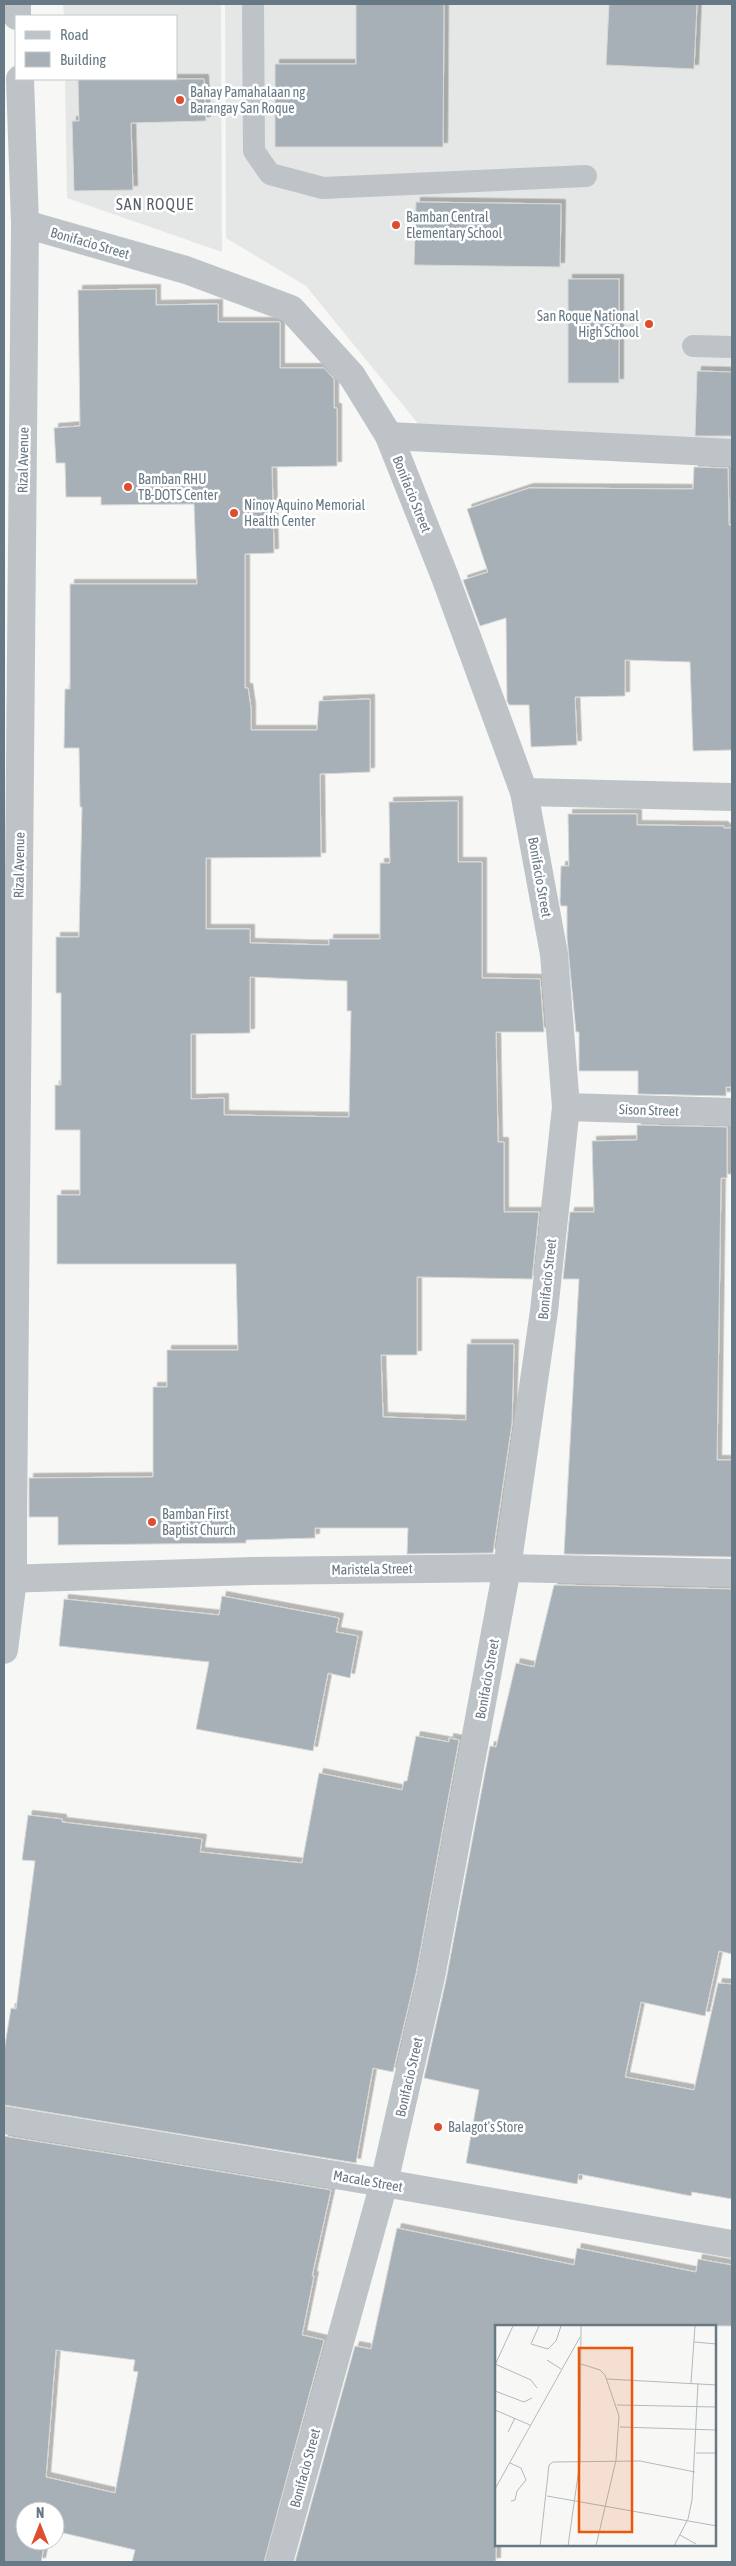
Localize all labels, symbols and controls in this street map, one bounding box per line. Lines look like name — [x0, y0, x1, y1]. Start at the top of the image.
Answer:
legend — [15, 15, 178, 80]
text: Road — [60, 26, 89, 43]
text: Building — [60, 51, 106, 68]
place label: Bahay Pamahalaan ng Barangay San Roque — [190, 84, 305, 116]
marker: Bahay Pamahalaan ng Barangay San Roque — [174, 94, 186, 106]
district label: SAN ROQUE — [116, 195, 194, 213]
place label: Bamban Central Elementary School — [406, 209, 502, 241]
marker: Bamban Central Elementary School — [390, 219, 402, 231]
street label: Bonifacio Street — [49, 224, 131, 262]
place label: San Roque National High School — [537, 308, 639, 340]
marker: San Roque National High School — [643, 318, 655, 330]
street label: Rizal Avenue — [14, 427, 32, 493]
street label: Bonifacio Street — [389, 453, 435, 535]
place label: Bamban RHU TB-DOTS Center — [138, 471, 219, 503]
marker: Bamban RHU TB-DOTS Center — [122, 481, 134, 493]
place label: Ninoy Aquino Memorial Health Center — [244, 497, 365, 529]
marker: Ninoy Aquino Memorial Health Center — [228, 507, 240, 519]
street label: Rizal Avenue — [10, 832, 28, 898]
street label: Bonifacio Street — [525, 836, 555, 918]
street label: Sison Street — [619, 1101, 679, 1119]
street label: Bonifacio Street — [535, 1238, 559, 1320]
place label: Bamban First Baptist Church — [162, 1506, 236, 1538]
marker: Bamban First Baptist Church — [146, 1516, 158, 1528]
street label: Maristela Street — [331, 1560, 413, 1578]
street label: Bonifacio Street — [472, 1638, 502, 1720]
street label: Bonifacio Street — [392, 2036, 426, 2118]
place label: Balagot's Store — [448, 2119, 524, 2135]
marker: Balagot's Store — [432, 2121, 444, 2133]
street label: Macale Street — [332, 2167, 404, 2195]
inset map — [495, 2325, 716, 2546]
street label: Bonifacio Street — [287, 2427, 323, 2509]
north arrow — [15, 2501, 65, 2551]
text: N — [36, 2505, 44, 2521]

